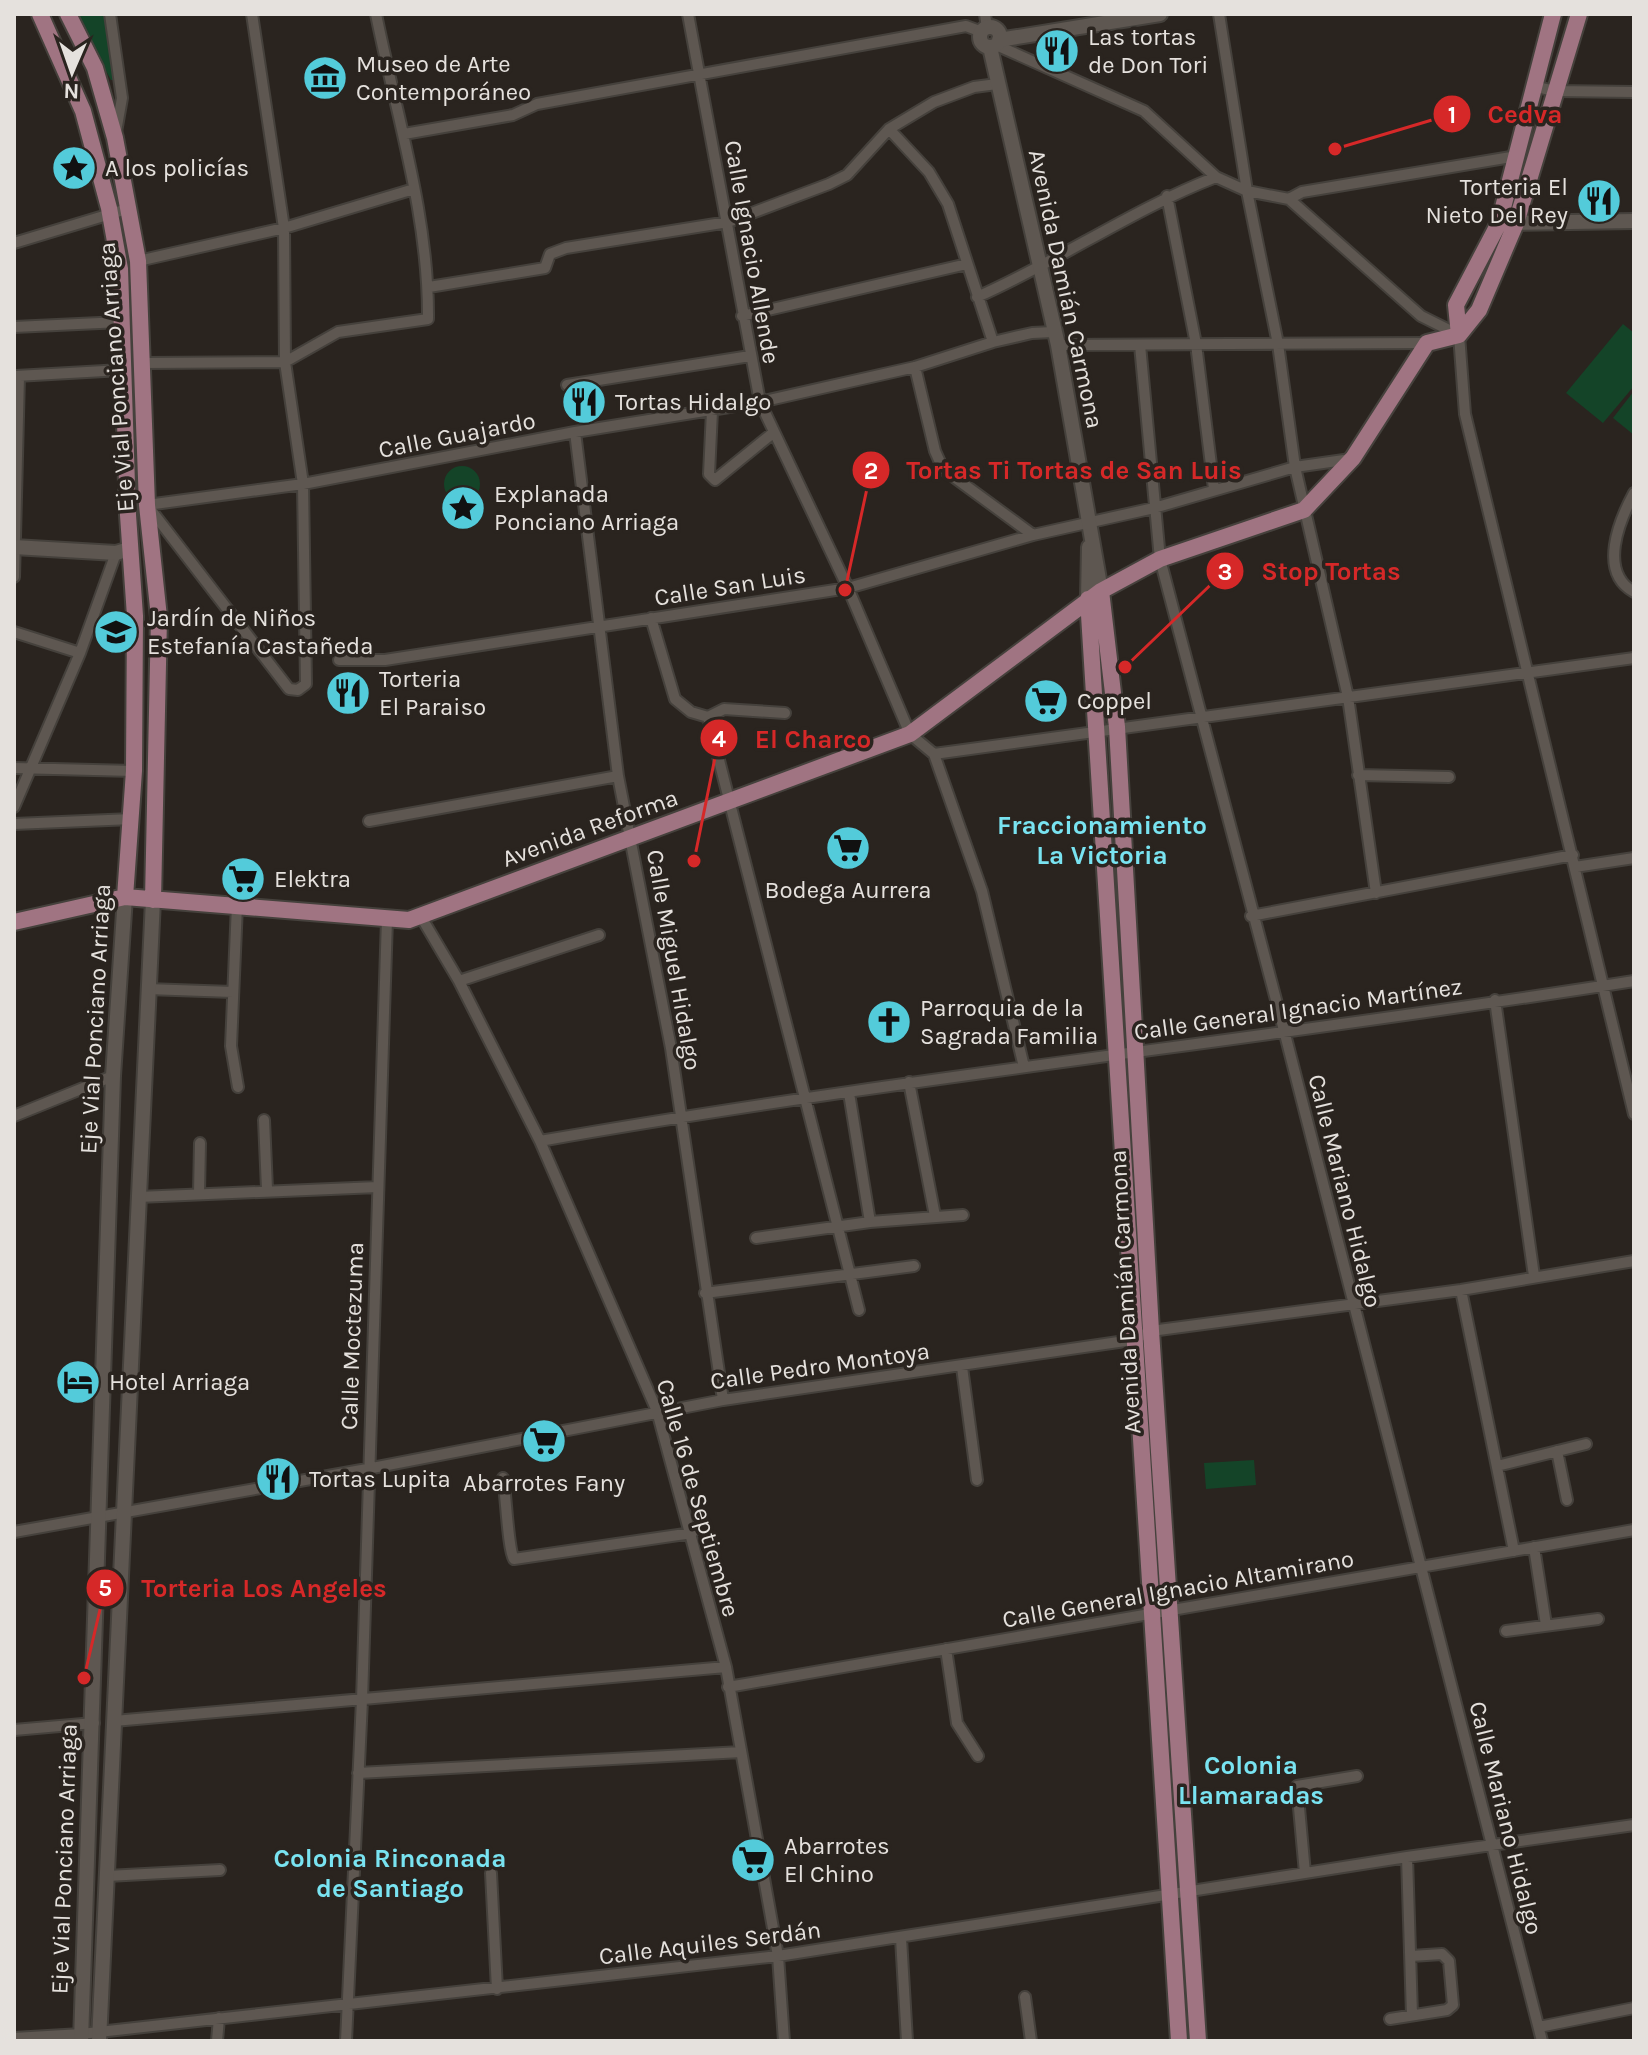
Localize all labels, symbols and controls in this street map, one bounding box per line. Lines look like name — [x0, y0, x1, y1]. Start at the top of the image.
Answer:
place label: Las tortas de Don Tori — [1088, 23, 1208, 79]
restaurant icon: Las tortas de Don Tori — [1033, 27, 1081, 75]
north arrow — [32, 32, 112, 112]
place label: Museo de Arte Contemporáneo — [356, 50, 531, 106]
museum icon: Museo de Arte Contemporáneo — [301, 54, 349, 102]
text: N — [63, 78, 80, 104]
callout: Cedva — [1432, 89, 1579, 139]
text: Cedva — [1488, 99, 1562, 130]
text: 1 — [1448, 101, 1456, 129]
street label: Calle Ignacio Allende — [719, 138, 785, 366]
place icon: A los policías — [50, 144, 98, 192]
street label: Avenida Damián Carmona — [1023, 147, 1109, 431]
place label: A los policías — [105, 154, 249, 182]
place label: Torteria El Nieto Del Rey — [1425, 173, 1568, 229]
restaurant icon: Torteria El Nieto Del Rey — [1575, 177, 1623, 225]
street label: Eje Vial Ponciano Arriaga — [93, 241, 139, 513]
restaurant icon: Tortas Hidalgo — [560, 378, 608, 426]
place label: Tortas Hidalgo — [615, 388, 771, 416]
street label: Calle Guajardo — [376, 406, 538, 464]
callout: Tortas Ti Tortas de San Luis — [851, 445, 1258, 495]
text: Tortas Ti Tortas de San Luis — [906, 455, 1242, 486]
text: 2 — [864, 457, 878, 485]
place label: Explanada Ponciano Arriaga — [494, 480, 679, 536]
place icon: Explanada Ponciano Arriaga — [439, 484, 487, 532]
callout: Stop Tortas — [1205, 546, 1417, 596]
text: Stop Tortas — [1261, 556, 1401, 587]
text: 3 — [1218, 558, 1232, 586]
street label: Calle San Luis — [652, 560, 808, 612]
place label: Jardín de Niños Estefanía Castañeda — [147, 604, 373, 660]
school or university icon: Jardín de Niños Estefanía Castañeda — [92, 608, 140, 656]
place label: Torteria El Paraiso — [379, 665, 486, 721]
restaurant icon: Torteria El Paraiso — [324, 669, 372, 717]
supermarket icon: Coppel — [1022, 677, 1070, 725]
place label: Coppel — [1077, 687, 1152, 715]
callout: El Charco — [699, 713, 887, 763]
text: El Charco — [755, 724, 871, 755]
text: 4 — [712, 725, 726, 753]
street label: Avenida Reforma — [498, 783, 682, 873]
district label: Fraccionamiento La Victoria — [997, 810, 1207, 871]
supermarket icon: Bodega Aurrera — [824, 824, 872, 872]
street label: Calle Miguel Hidalgo — [641, 847, 707, 1073]
supermarket icon: Elektra — [219, 855, 267, 903]
place label: Elektra — [274, 865, 351, 893]
place label: Bodega Aurrera — [765, 876, 931, 904]
street label: Eje Vial Ponciano Arriaga — [74, 883, 116, 1155]
street label: Calle General Ignacio Martínez — [1132, 972, 1464, 1046]
place label: Parroquia de la Sagrada Familia — [920, 994, 1098, 1050]
church icon: Parroquia de la Sagrada Familia — [865, 998, 913, 1046]
street label: Calle Mariano Hidalgo — [1302, 1072, 1388, 1310]
street label: Avenida Damián Carmona — [1104, 1149, 1146, 1435]
street label: Calle Moctezuma — [335, 1241, 369, 1431]
street label: Calle Pedro Montoya — [709, 1337, 931, 1395]
hotel icon: Hotel Arriaga — [54, 1358, 102, 1406]
place label: Hotel Arriaga — [109, 1368, 250, 1396]
street label: Calle 16 de Septiembre — [651, 1376, 745, 1620]
supermarket icon: Abarrotes Fany — [520, 1417, 568, 1465]
restaurant icon: Tortas Lupita — [254, 1455, 302, 1503]
place label: Tortas Lupita — [309, 1465, 451, 1493]
place label: Abarrotes Fany — [463, 1469, 625, 1497]
street label: Calle General Ignacio Altamirano — [1000, 1544, 1356, 1634]
callout: Torteria Los Angeles — [85, 1563, 402, 1613]
text: Torteria Los Angeles — [141, 1573, 387, 1604]
text: 5 — [98, 1574, 112, 1602]
street label: Calle Mariano Hidalgo — [1463, 1699, 1549, 1937]
street label: Eje Vial Ponciano Arriaga — [45, 1723, 83, 1995]
district label: Colonia Llamaradas — [1178, 1750, 1324, 1811]
place label: Abarrotes El Chino — [784, 1832, 890, 1888]
supermarket icon: Abarrotes El Chino — [729, 1836, 777, 1884]
district label: Colonia Rinconada de Santiago — [274, 1843, 506, 1904]
street label: Calle Aquiles Serdán — [597, 1915, 823, 1971]

